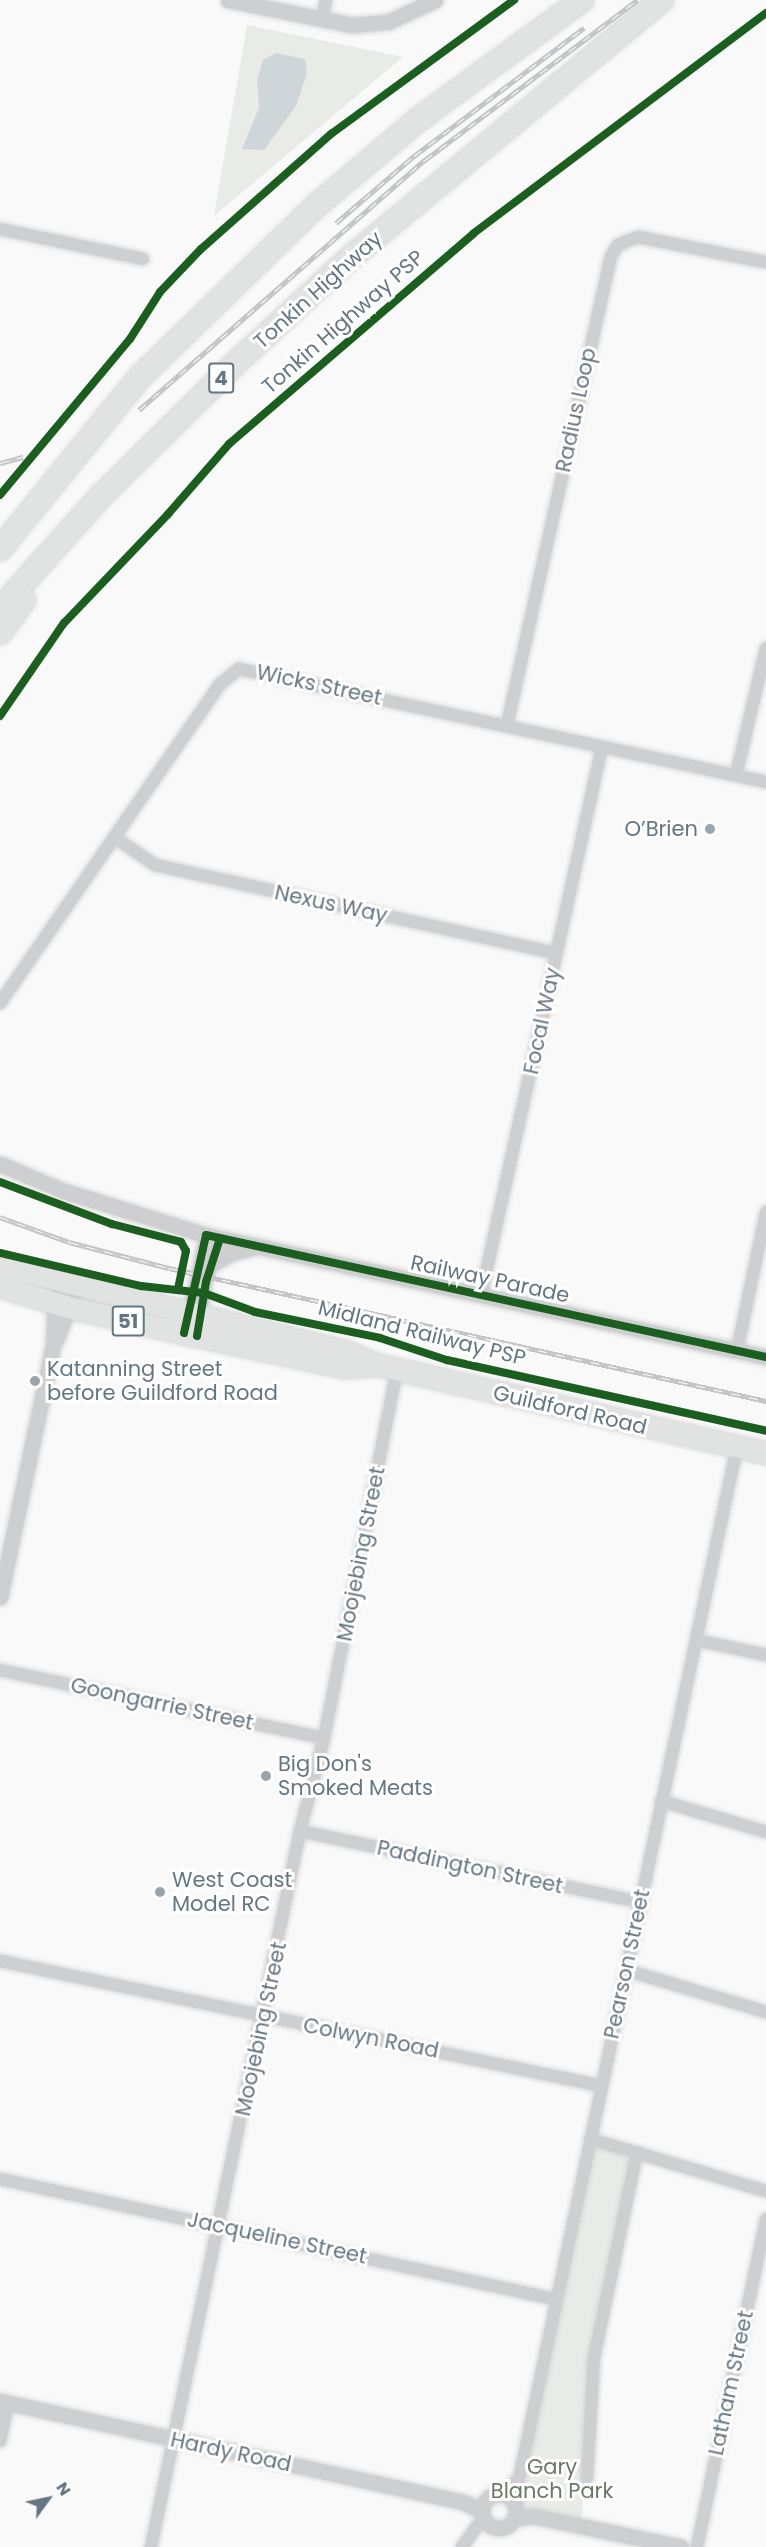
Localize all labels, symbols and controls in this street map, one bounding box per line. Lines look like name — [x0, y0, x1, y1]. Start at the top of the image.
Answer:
street label: Tonkin Highway — [249, 226, 387, 354]
street label: Tonkin Highway PSP — [257, 245, 429, 399]
street label: Radius Loop — [551, 346, 601, 474]
road number: 4 — [208, 361, 234, 395]
street label: Wicks Street — [254, 659, 384, 711]
place label: O’Brien — [625, 816, 698, 842]
marker: O’Brien — [703, 822, 717, 836]
street label: Nexus Way — [272, 880, 390, 928]
street label: Focal Way — [518, 965, 566, 1077]
street label: Railway Parade — [408, 1250, 572, 1308]
street label: Midland Railway PSP — [316, 1295, 528, 1371]
road number: 51 — [112, 1304, 144, 1338]
place label: Katanning Street before Guildford Road — [47, 1356, 278, 1406]
marker: Katanning Street before Guildford Road — [28, 1374, 42, 1388]
street label: Guildford Road — [491, 1380, 649, 1440]
street label: Moojebing Street — [332, 1465, 390, 1643]
street label: Goongarrie Street — [68, 1672, 256, 1736]
place label: Big Don's Smoked Meats — [278, 1751, 433, 1801]
marker: Big Don's Smoked Meats — [259, 1769, 273, 1783]
street label: Paddington Street — [375, 1835, 565, 1899]
place label: West Coast Model RC — [172, 1867, 292, 1917]
marker: West Coast Model RC — [153, 1885, 167, 1899]
street label: Pearson Street — [599, 1887, 655, 2041]
street label: Moojebing Street — [230, 1940, 292, 2118]
street label: Colwyn Road — [301, 2013, 441, 2063]
street label: Jacqueline Street — [185, 2207, 369, 2269]
street label: Latham Street — [703, 2308, 759, 2458]
street label: Hardy Road — [168, 2427, 294, 2477]
park label: Gary Blanch Park — [491, 2454, 613, 2504]
north arrow — [18, 2469, 78, 2529]
text: N — [51, 2478, 76, 2500]

